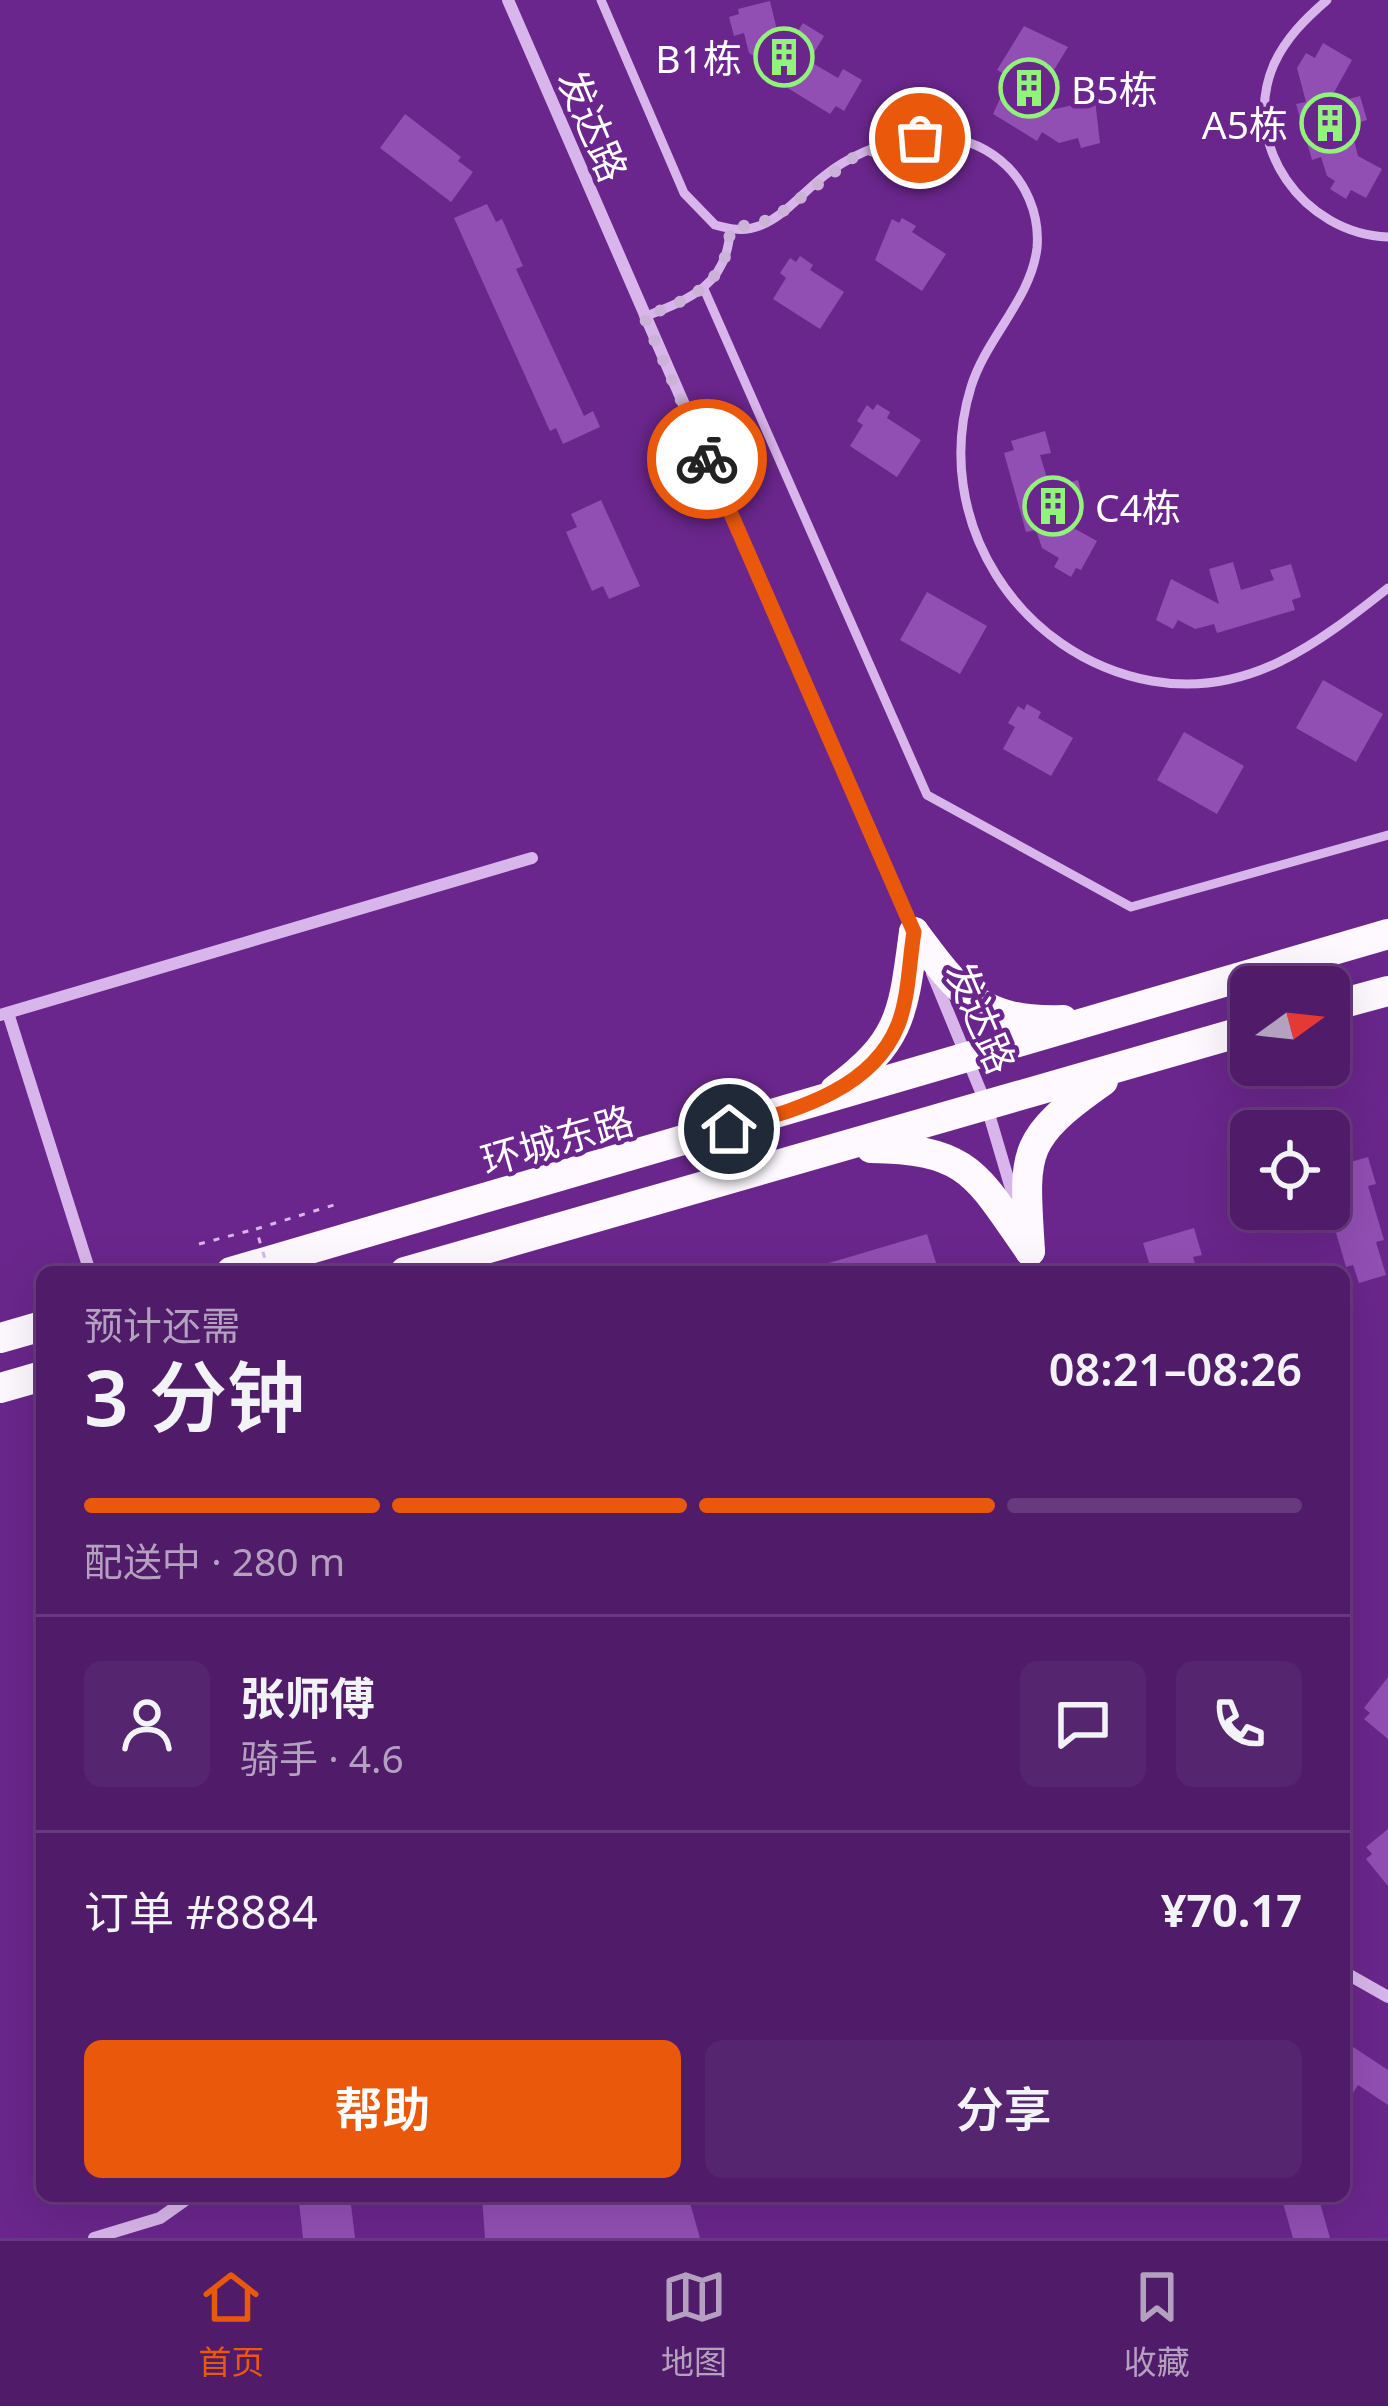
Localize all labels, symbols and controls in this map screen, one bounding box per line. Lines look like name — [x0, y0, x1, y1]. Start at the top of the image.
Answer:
building icon: B1栋 — [753, 26, 815, 88]
place label: B1栋 — [655, 31, 742, 84]
building icon: B5栋 — [998, 57, 1060, 119]
street label: 发达路 — [547, 61, 641, 189]
place label: B5栋 — [1071, 62, 1158, 115]
pin — [869, 87, 971, 189]
building icon: A5栋 — [1299, 92, 1361, 154]
place label: A5栋 — [1202, 97, 1288, 150]
icon: bag — [887, 105, 953, 171]
courier — [647, 399, 767, 519]
icon: bike — [674, 426, 740, 492]
building icon: C4栋 — [1022, 475, 1084, 537]
place label: C4栋 — [1095, 480, 1181, 533]
street label: 发达路 — [935, 953, 1029, 1081]
north arrow — [1230, 966, 1350, 1086]
map controls — [1230, 966, 1350, 1230]
pin — [678, 1078, 780, 1180]
street label: 环城东路 — [475, 1092, 639, 1186]
icon: home — [696, 1096, 762, 1162]
button: locate — [1230, 1110, 1350, 1230]
text: 预计还需 — [84, 1298, 240, 1351]
text: 08:21–08:26 — [1049, 1338, 1302, 1399]
text: 3 分钟 — [84, 1343, 305, 1449]
text: 配送中 · 280 m — [84, 1534, 345, 1587]
button: person — [84, 1661, 210, 1787]
button: chat — [1020, 1661, 1146, 1787]
button: phone — [1176, 1661, 1302, 1787]
text: 张师傅 — [240, 1667, 375, 1728]
text: 骑手 · 4.6 — [240, 1731, 404, 1784]
text: ¥70.17 — [1161, 1879, 1302, 1940]
text: 订单 #8884 — [84, 1881, 318, 1942]
button: 帮助 — [84, 2040, 681, 2178]
button: 分享 — [705, 2040, 1302, 2178]
tab: 首页 — [198, 2264, 264, 2384]
tab: 地图 — [661, 2264, 727, 2384]
tab: 收藏 — [1124, 2264, 1190, 2384]

